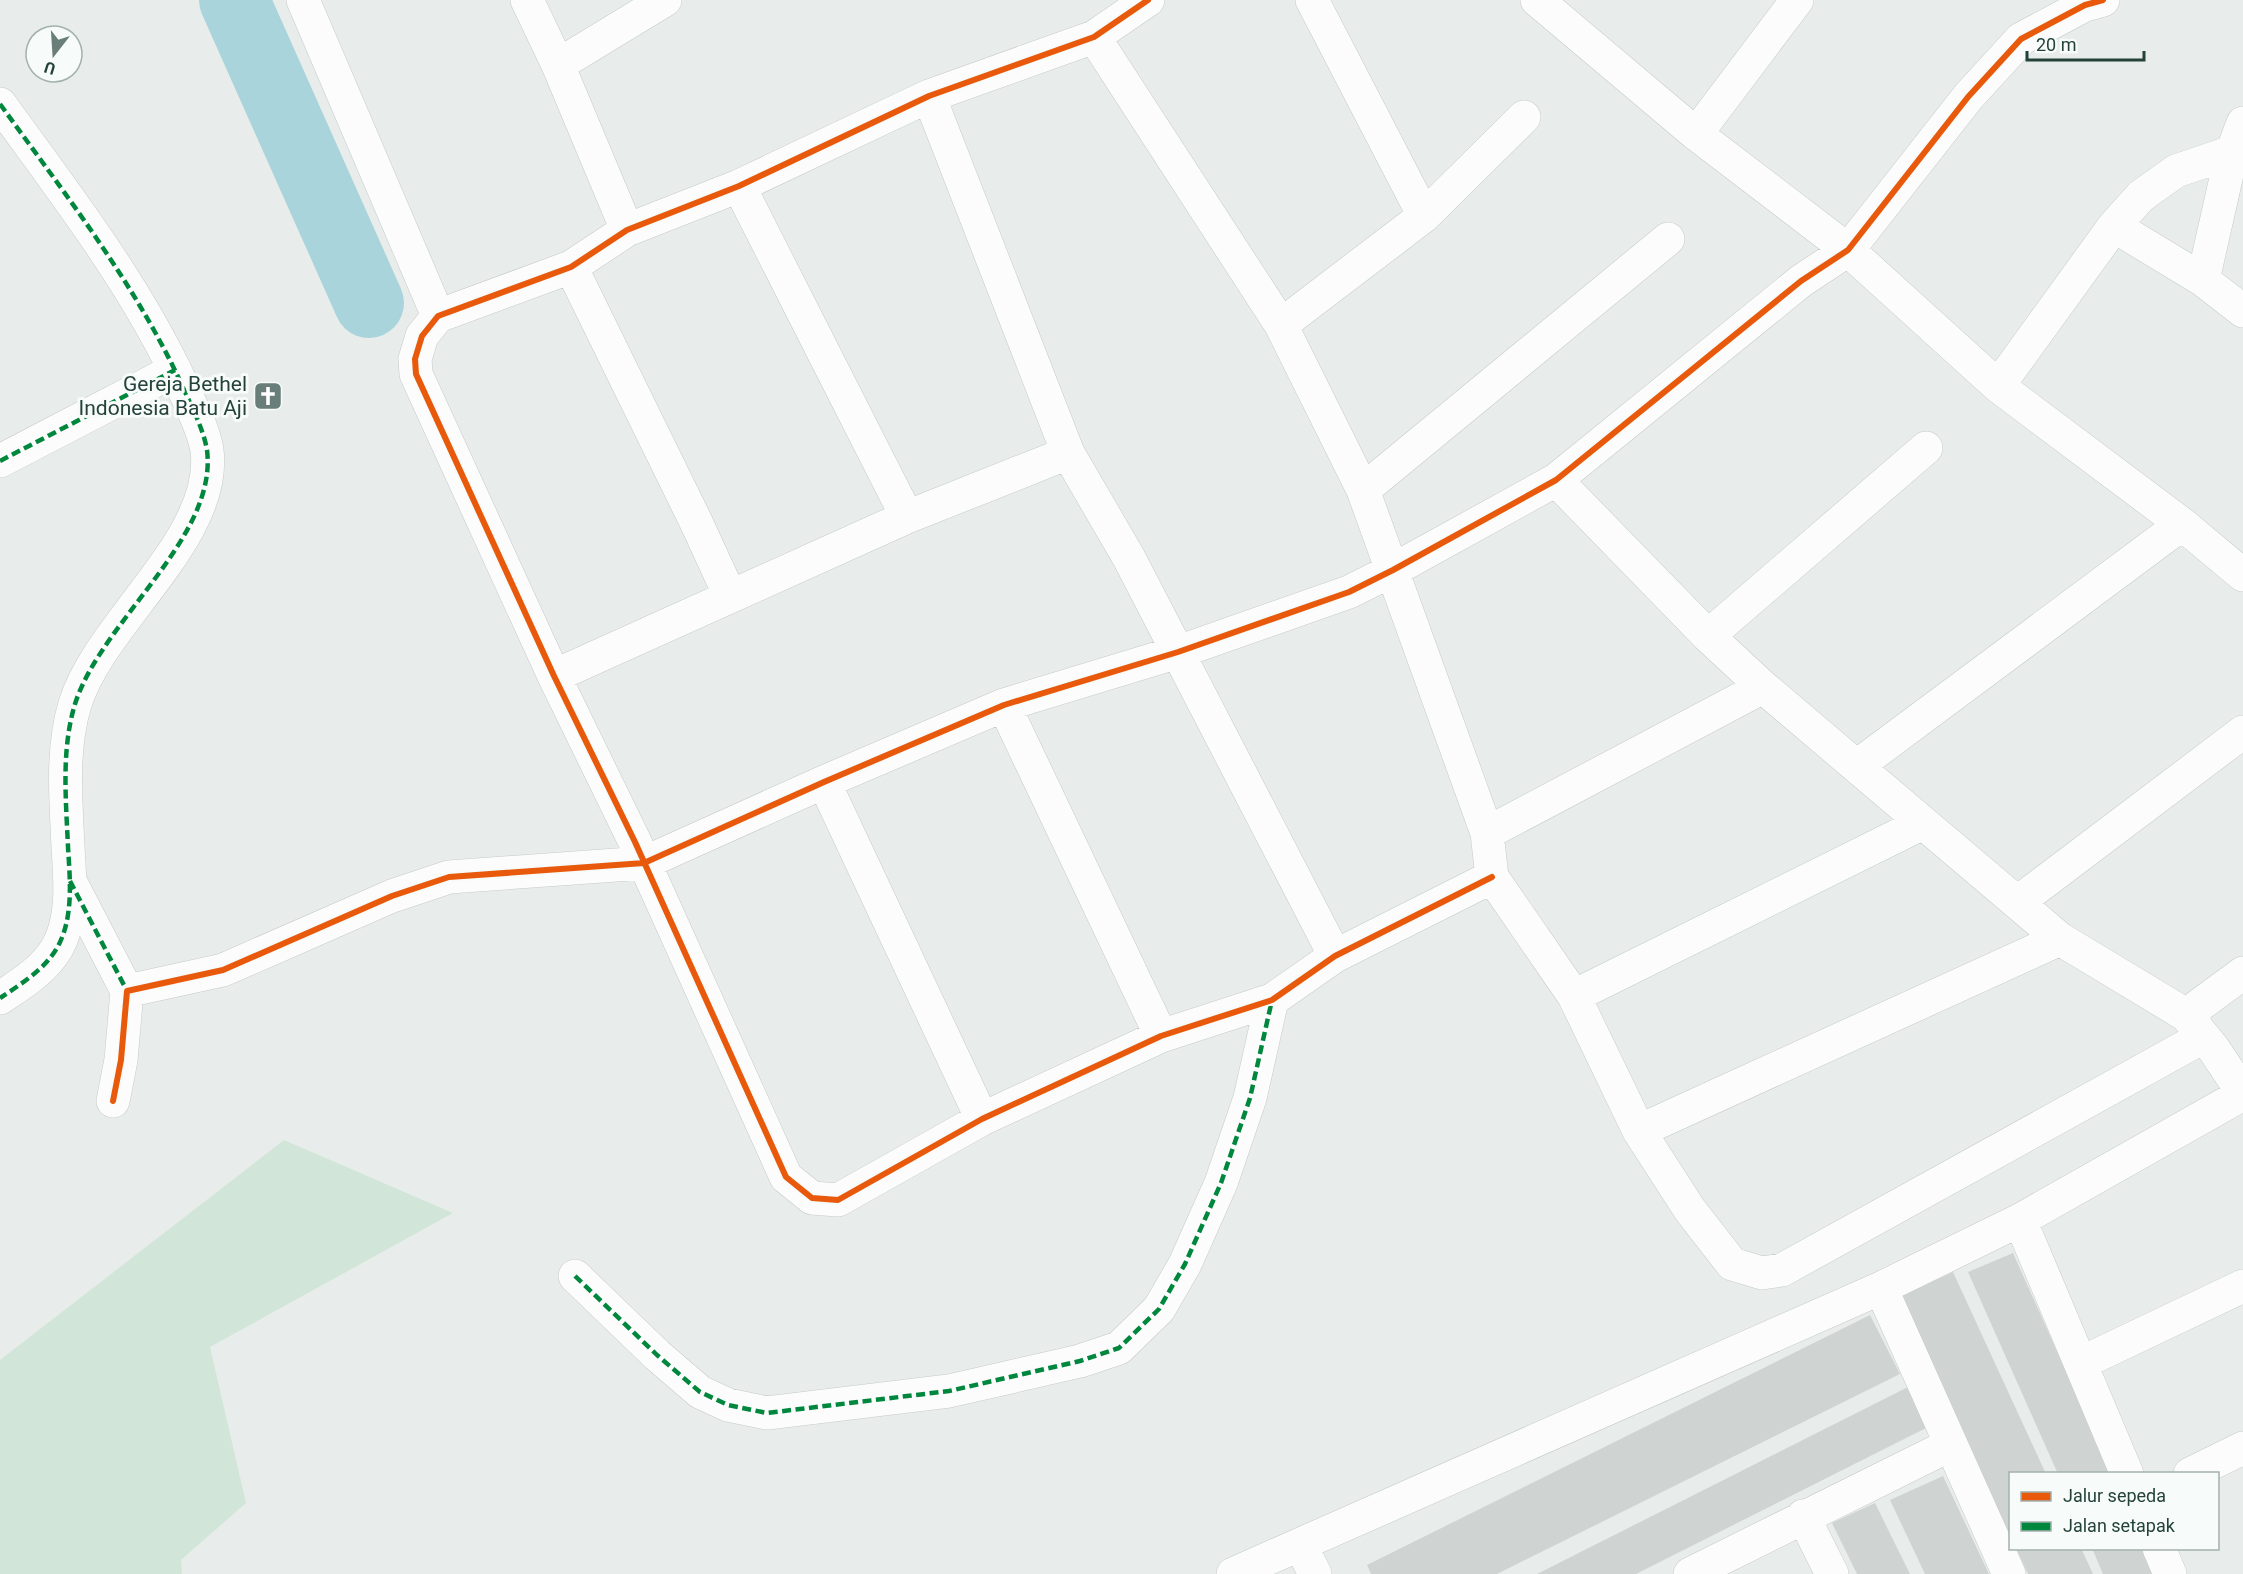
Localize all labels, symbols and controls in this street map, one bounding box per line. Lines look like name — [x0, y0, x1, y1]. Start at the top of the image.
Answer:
north arrow — [24, 24, 84, 84]
scale bar — [2027, 24, 2144, 62]
text: 20 m — [2036, 34, 2076, 55]
text: U — [42, 57, 58, 78]
place label: Gereja Bethel Indonesia Batu Aji — [79, 372, 247, 420]
church icon: Gereja Bethel Indonesia Batu Aji — [252, 380, 284, 412]
legend — [2009, 1472, 2219, 1550]
text: Jalur sepeda — [2063, 1485, 2166, 1506]
text: Jalan setapak — [2063, 1515, 2176, 1536]

